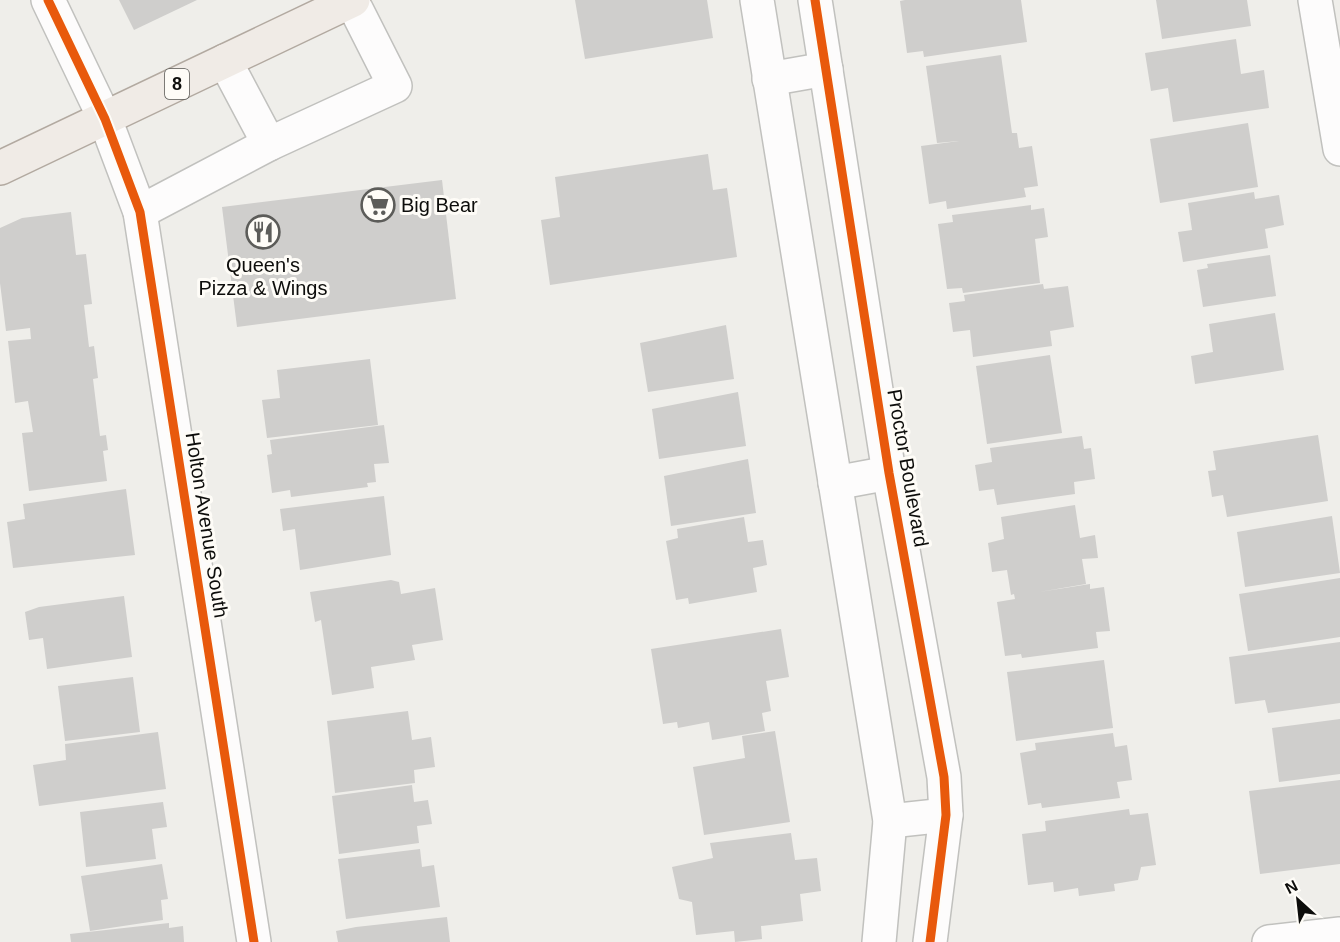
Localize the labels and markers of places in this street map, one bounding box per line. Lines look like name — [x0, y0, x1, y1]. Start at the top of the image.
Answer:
supermarket icon: Big Bear — [360, 187, 396, 223]
place label: Big Bear — [401, 194, 478, 216]
restaurant icon: Queen's Pizza & Wings — [245, 214, 281, 250]
place label: Queen's Pizza & Wings — [199, 254, 327, 299]

